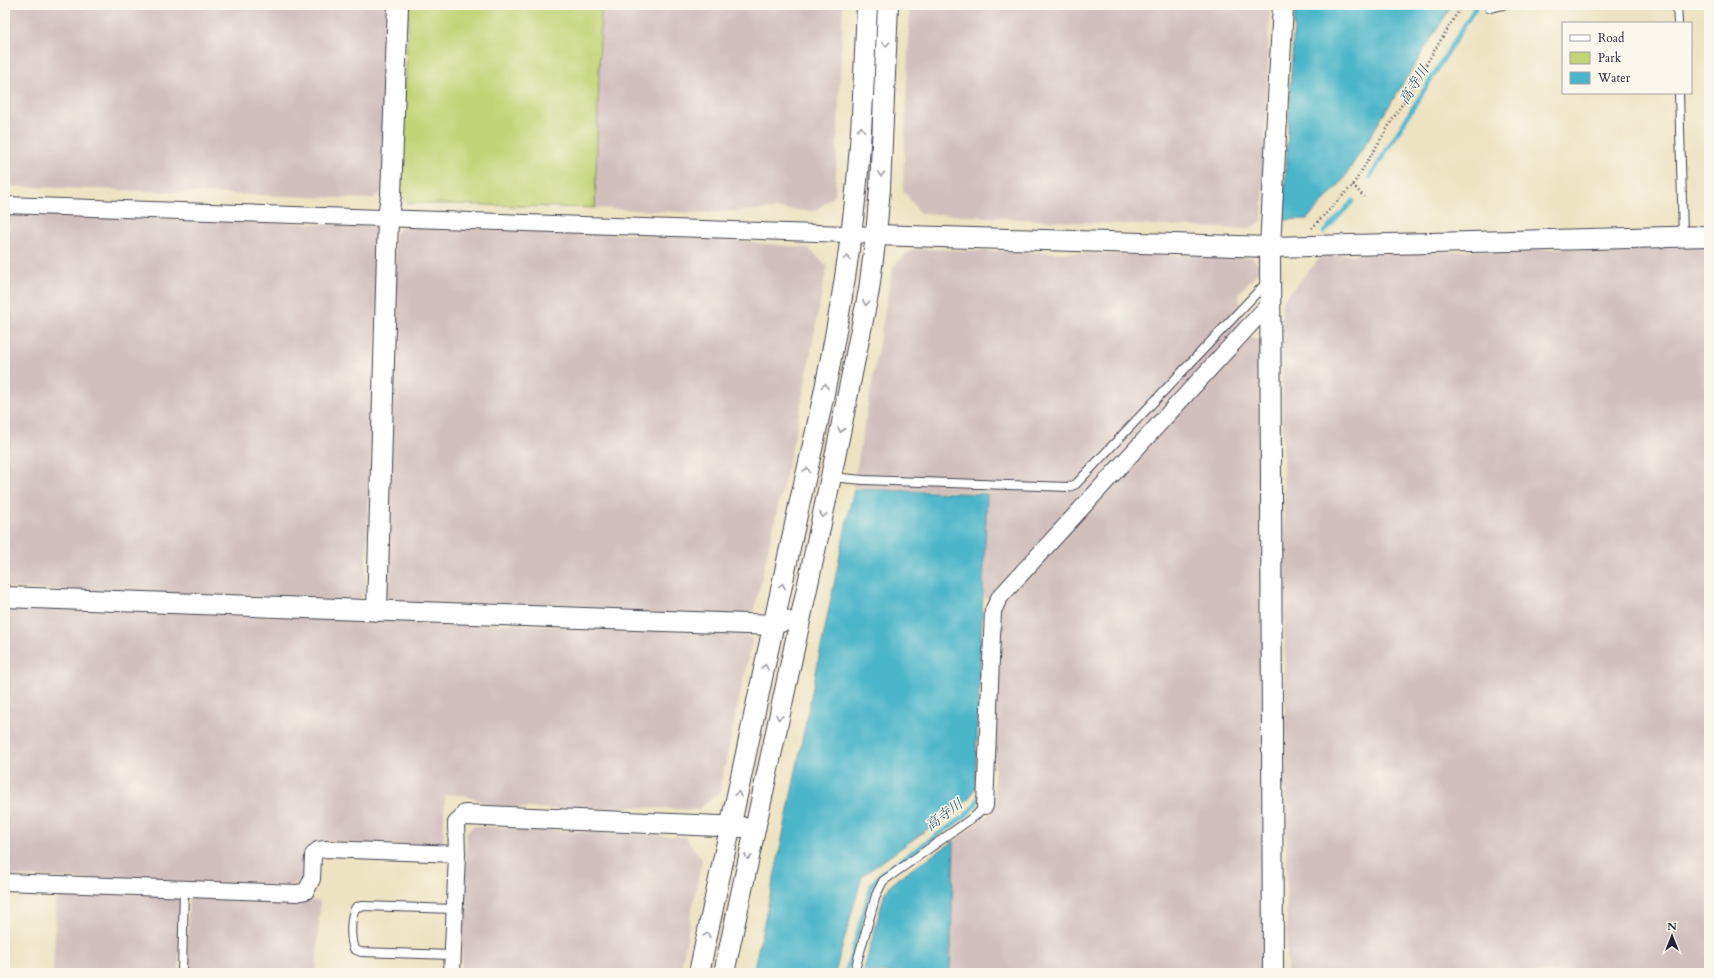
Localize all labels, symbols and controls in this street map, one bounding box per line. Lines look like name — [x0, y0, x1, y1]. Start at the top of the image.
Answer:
legend — [1562, 22, 1692, 94]
text: Road — [1598, 30, 1625, 46]
one-way arrow — [882, 41, 891, 47]
text: Park — [1598, 50, 1622, 66]
water label: 高寺川 — [1395, 60, 1434, 108]
text: Water — [1597, 70, 1631, 86]
one-way arrow — [857, 126, 866, 132]
one-way arrow — [877, 171, 885, 177]
one-way arrow — [843, 255, 852, 261]
one-way arrow — [863, 300, 871, 306]
one-way arrow — [820, 383, 829, 389]
one-way arrow — [837, 427, 845, 434]
one-way arrow — [803, 466, 811, 473]
one-way arrow — [820, 512, 828, 519]
one-way arrow — [778, 583, 786, 590]
one-way arrow — [761, 664, 769, 670]
one-way arrow — [776, 713, 784, 720]
one-way arrow — [733, 791, 741, 797]
water label: 高寺川 — [922, 794, 968, 835]
one-way arrow — [745, 854, 753, 860]
north arrow — [1652, 916, 1692, 956]
text: N — [1667, 919, 1677, 934]
one-way arrow — [703, 932, 711, 938]

